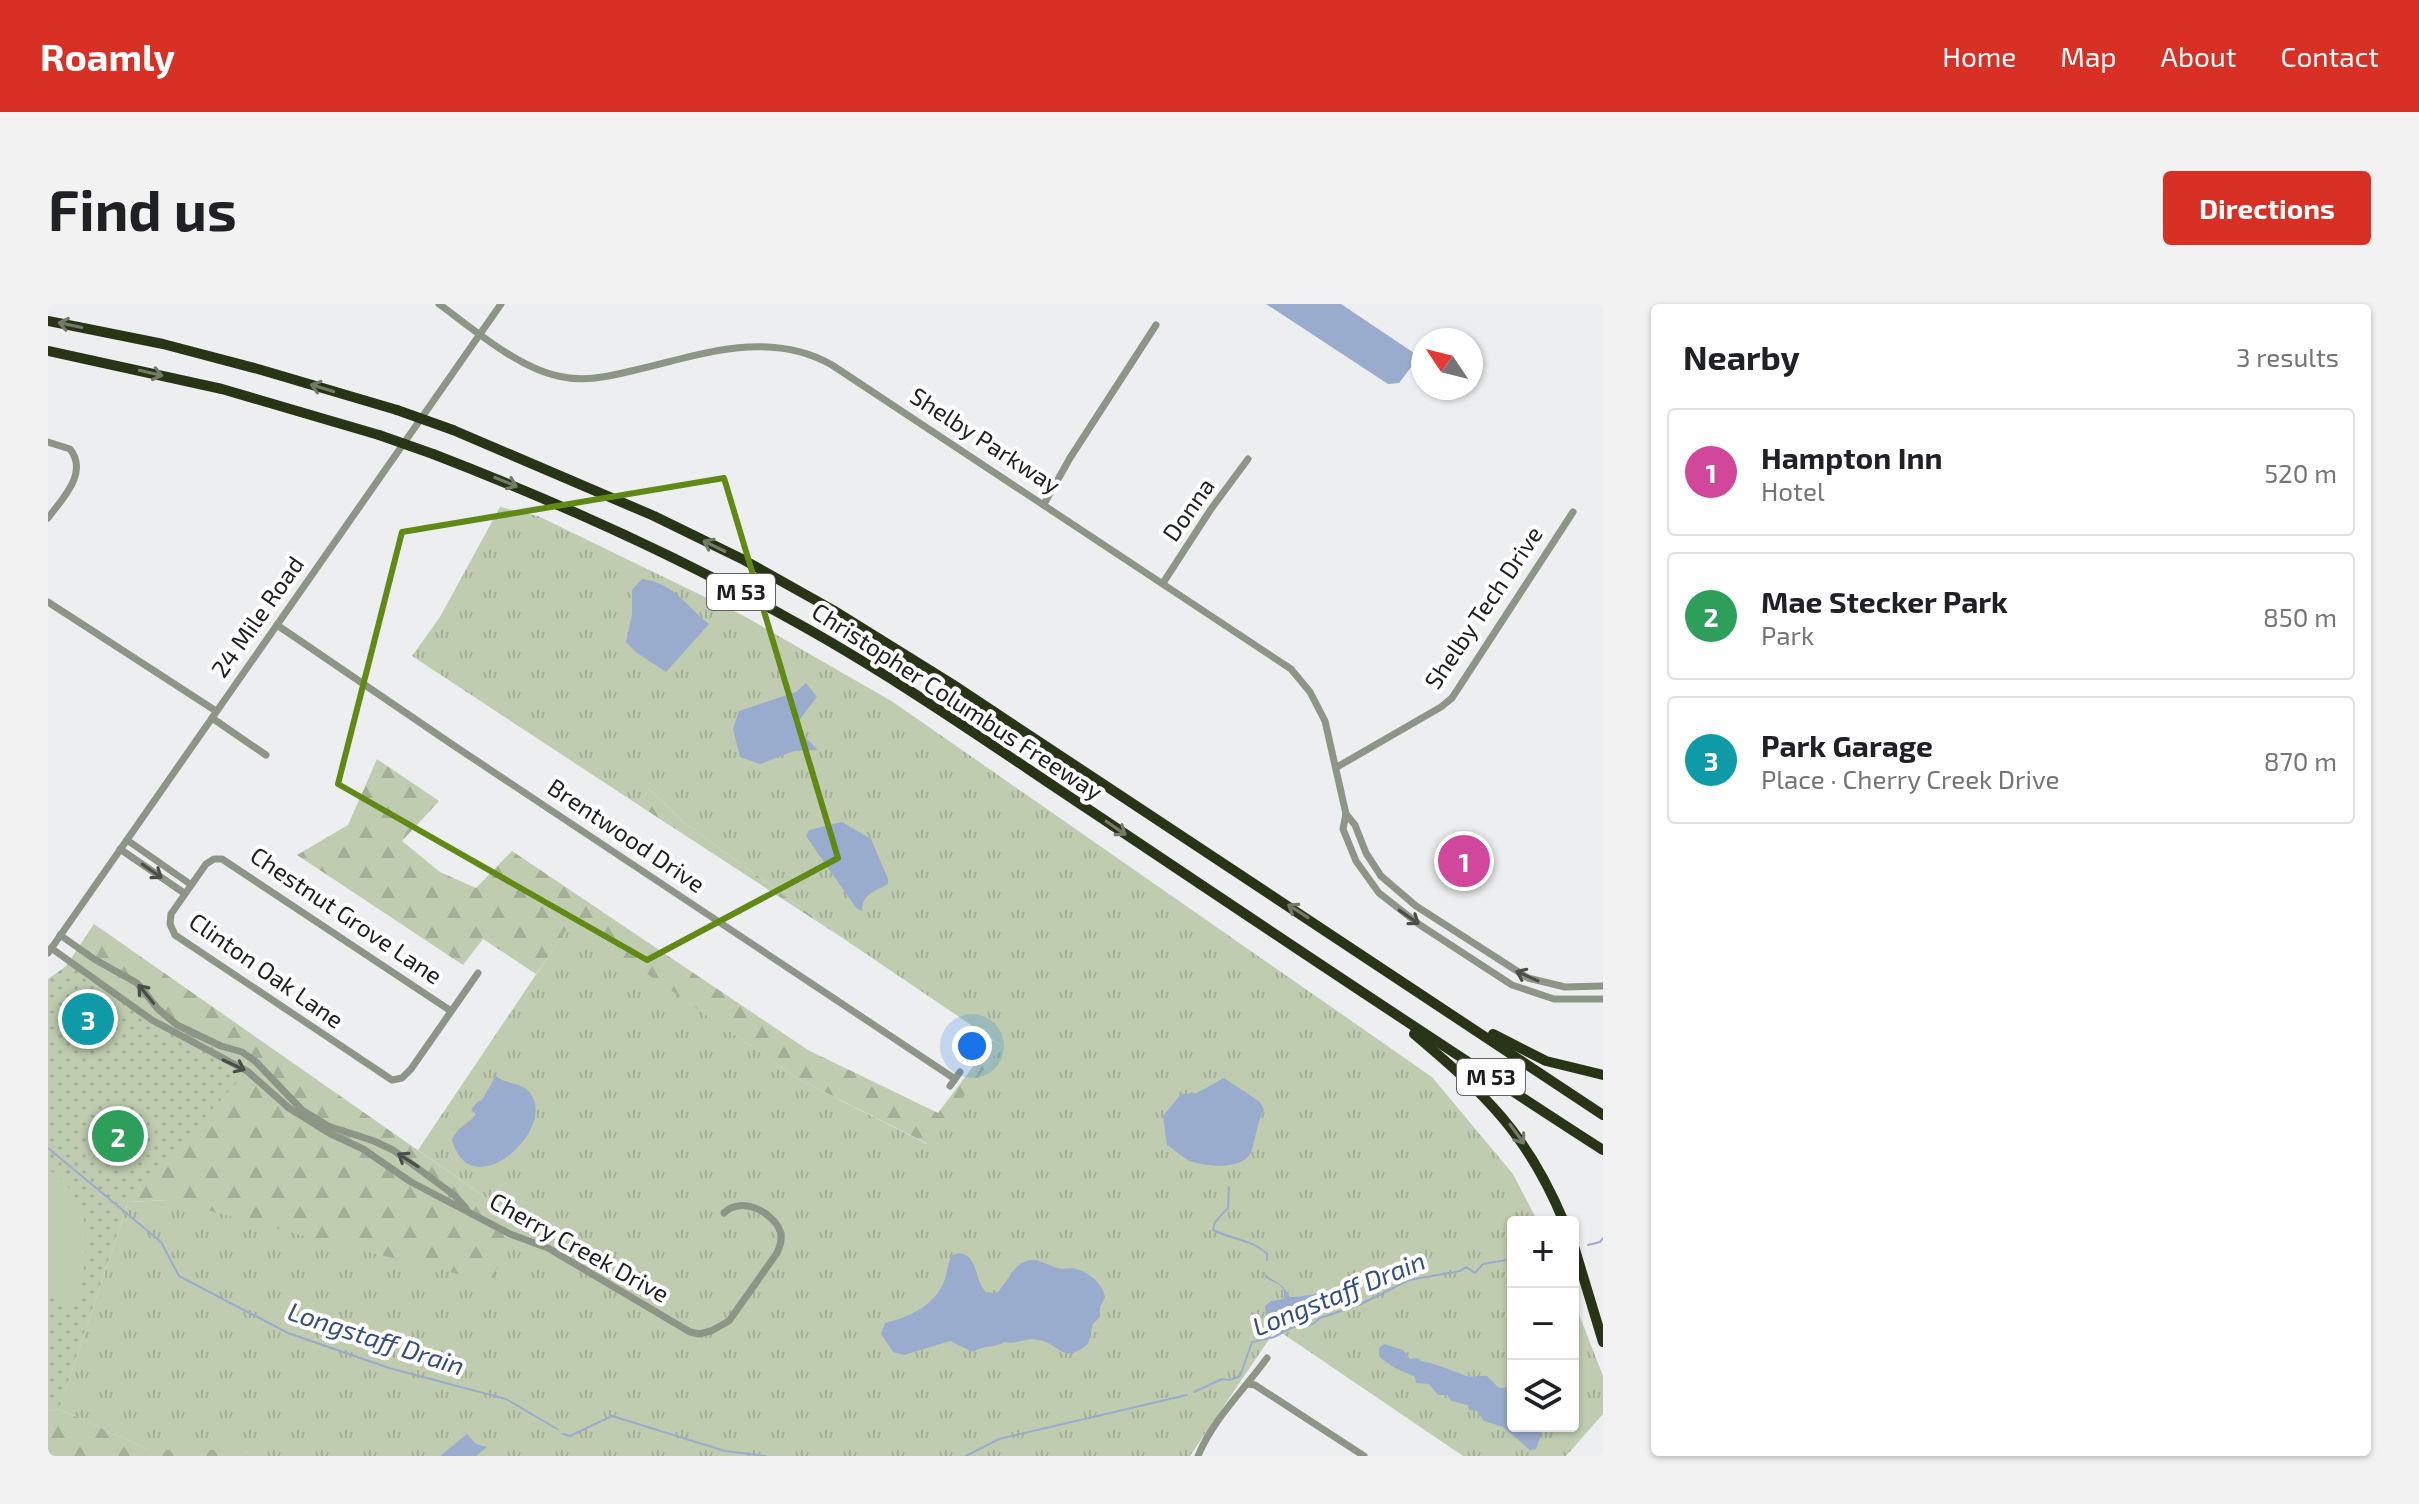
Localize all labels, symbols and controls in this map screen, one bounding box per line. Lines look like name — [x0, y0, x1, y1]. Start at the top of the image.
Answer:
text: Roamly — [40, 33, 175, 79]
text: Home — [1942, 39, 2016, 73]
text: Map — [2060, 39, 2117, 73]
text: About — [2161, 39, 2236, 73]
text: Contact — [2280, 39, 2379, 73]
button: Directions — [2163, 171, 2371, 245]
text: Find us — [48, 175, 237, 242]
one-way arrow — [58, 317, 84, 332]
north arrow — [1411, 328, 1483, 400]
text: Nearby — [1683, 336, 1800, 377]
text: 3 results — [2236, 341, 2339, 372]
one-way arrow — [138, 366, 164, 381]
one-way arrow — [310, 380, 336, 395]
street label: Shelby Parkway — [905, 380, 1067, 499]
text: Hampton Inn — [1761, 439, 1943, 475]
text: 1 — [1705, 457, 1717, 488]
text: 520 m — [2264, 457, 2337, 488]
street label: Donna — [1156, 472, 1220, 546]
text: Hotel — [1761, 475, 1825, 506]
one-way arrow — [493, 476, 518, 491]
street label: Shelby Tech Drive — [1418, 520, 1548, 694]
one-way arrow — [703, 537, 727, 553]
street label: 24 Mile Road — [204, 550, 309, 682]
road number: M 53 — [707, 574, 775, 610]
text: Mae Stecker Park — [1761, 583, 2008, 619]
street label: Christopher Columbus Freeway — [807, 596, 1109, 806]
text: 2 — [1703, 601, 1719, 632]
text: 850 m — [2263, 601, 2337, 632]
text: Park — [1761, 619, 1814, 650]
text: Park Garage — [1761, 727, 1933, 763]
text: 3 — [1704, 745, 1718, 776]
text: 870 m — [2264, 745, 2337, 776]
text: Place · Cherry Creek Drive — [1761, 763, 2060, 794]
street label: Brentwood Drive — [543, 772, 711, 898]
one-way arrow — [1105, 820, 1127, 837]
pin: 1 — [1438, 831, 1490, 891]
street label: Chestnut Grove Lane — [245, 840, 448, 990]
one-way arrow — [141, 863, 163, 879]
one-way arrow — [1287, 903, 1309, 920]
street label: Clinton Oak Lane — [184, 906, 350, 1034]
one-way arrow — [1397, 909, 1419, 925]
one-way arrow — [1515, 968, 1539, 983]
one-way arrow — [137, 984, 155, 1005]
pin: 3 — [62, 989, 114, 1049]
your location — [952, 1026, 992, 1066]
one-way arrow — [222, 1058, 246, 1073]
road number: M 53 — [1457, 1059, 1525, 1095]
pin: 2 — [92, 1106, 144, 1166]
one-way arrow — [1509, 1123, 1525, 1145]
one-way arrow — [397, 1152, 420, 1168]
street label: Cherry Creek Drive — [485, 1185, 674, 1308]
map controls — [1507, 1216, 1579, 1432]
button: + — [1507, 1216, 1579, 1288]
water label: Longstaff Drain — [1248, 1244, 1429, 1341]
button: − — [1507, 1288, 1579, 1360]
water label: Longstaff Drain — [284, 1294, 468, 1381]
button: layers — [1507, 1360, 1579, 1432]

